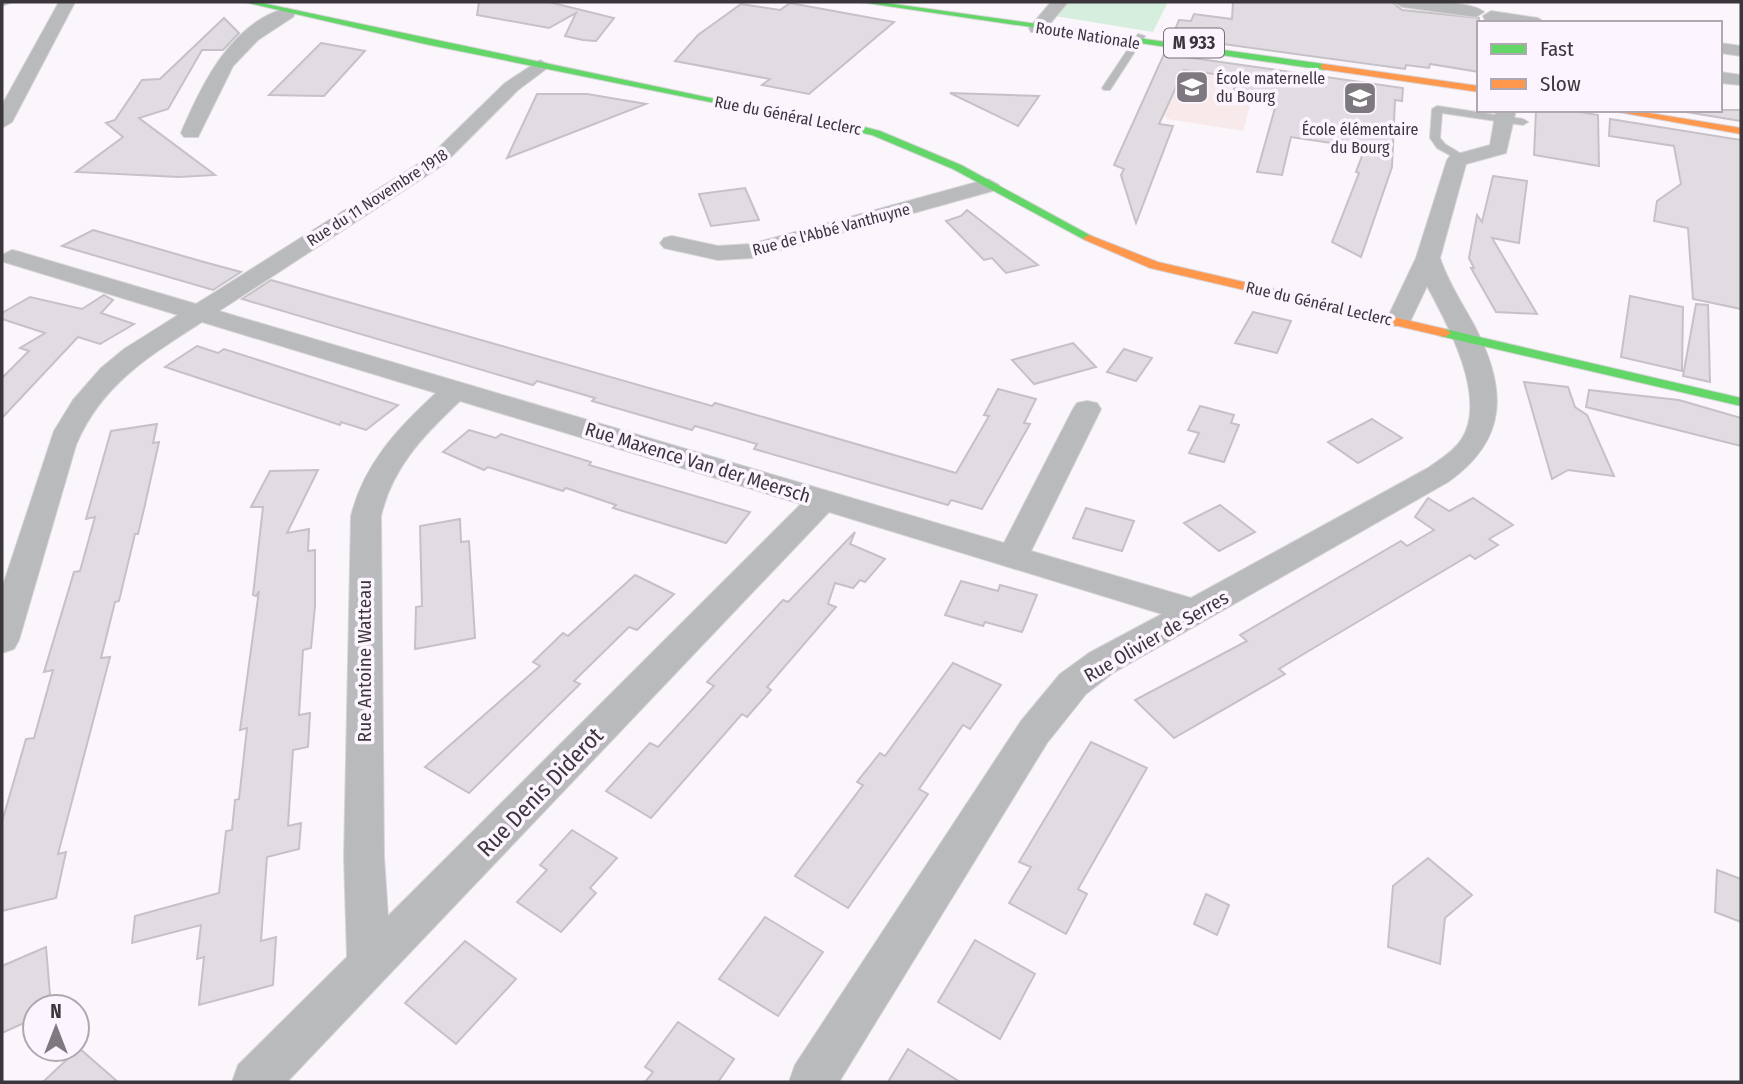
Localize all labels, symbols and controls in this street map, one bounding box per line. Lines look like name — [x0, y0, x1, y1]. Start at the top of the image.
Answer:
street label: Route Nationale — [1034, 18, 1142, 53]
legend — [1477, 21, 1722, 112]
road number: M 933 — [1164, 28, 1224, 58]
text: Fast — [1540, 36, 1574, 62]
school or university icon: École maternelle du Bourg — [1173, 68, 1211, 106]
place label: École maternelle du Bourg — [1216, 69, 1325, 106]
text: Slow — [1540, 71, 1581, 97]
school or university icon: École élémentaire du Bourg — [1341, 79, 1379, 117]
street label: Rue du Général Leclerc — [713, 92, 863, 139]
place label: École élémentaire du Bourg — [1302, 120, 1418, 157]
street label: Rue du 11 Novembre 1918 — [303, 145, 451, 250]
street label: Rue de l'Abbé Vanthuyne — [750, 199, 912, 260]
street label: Rue du Général Leclerc — [1244, 277, 1394, 330]
street label: Rue Maxence Van der Meersch — [582, 417, 813, 508]
street label: Rue Antoine Watteau — [353, 580, 376, 742]
street label: Rue Olivier de Serres — [1080, 586, 1232, 687]
street label: Rue Denis Diderot — [471, 721, 609, 863]
north arrow — [21, 993, 91, 1063]
text: N — [50, 1000, 62, 1023]

